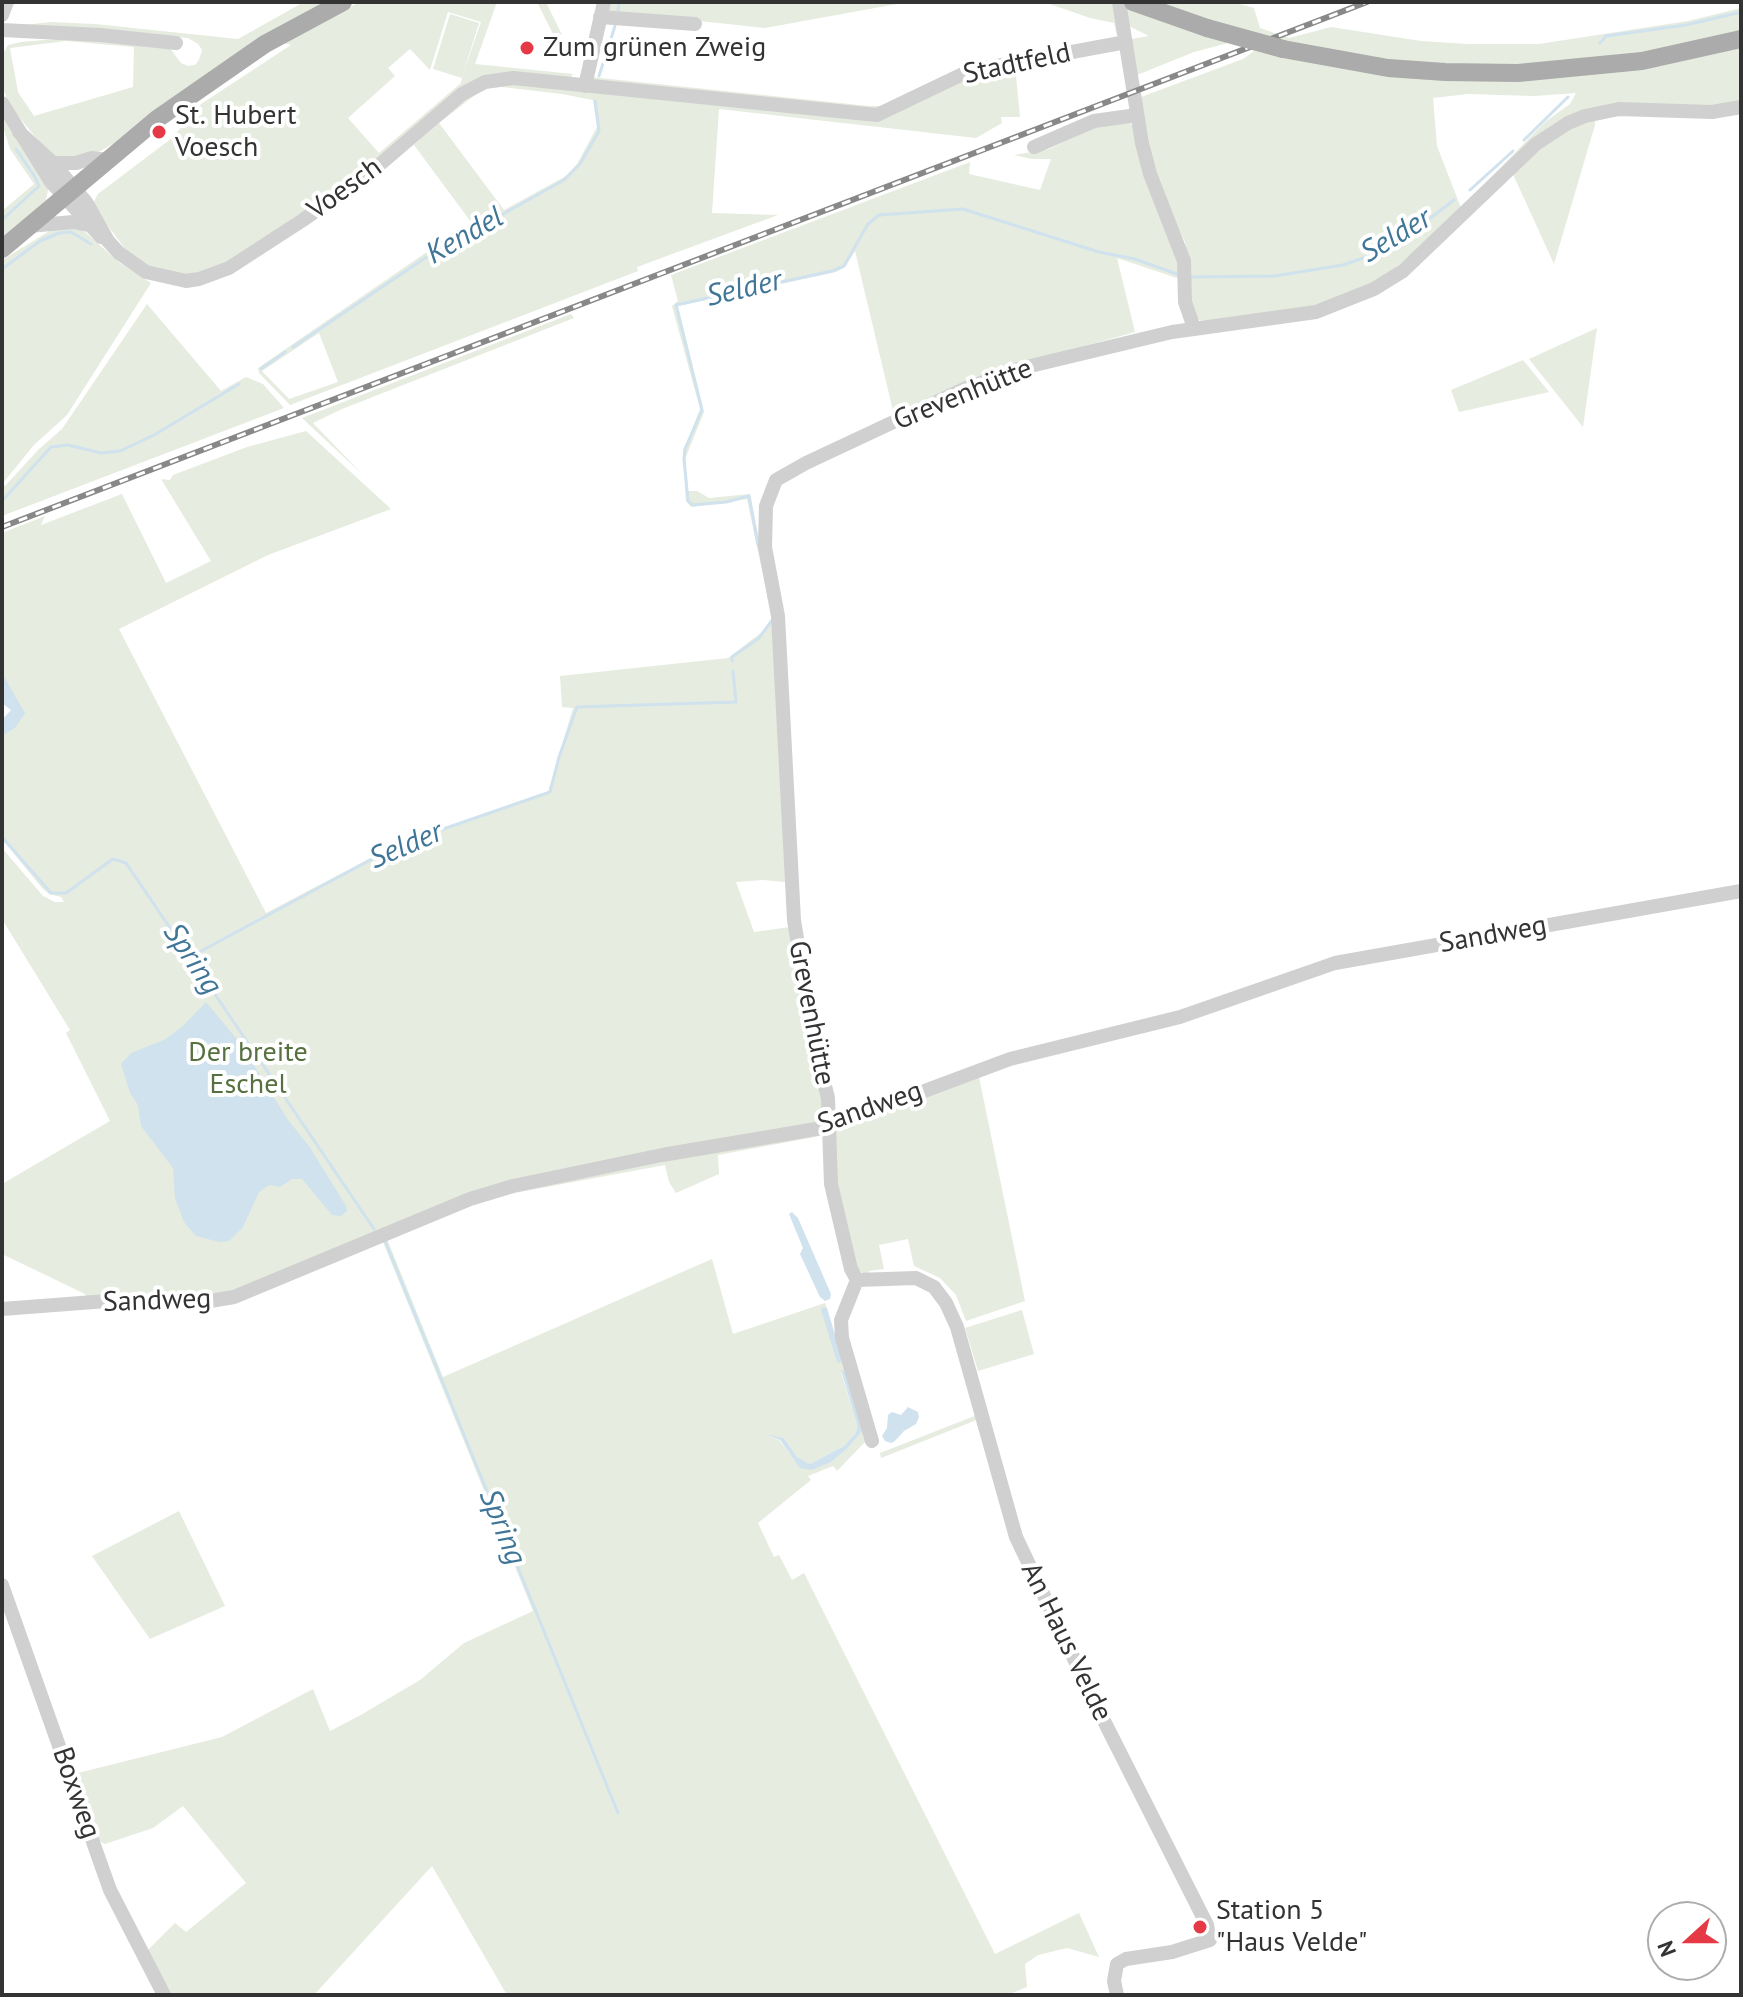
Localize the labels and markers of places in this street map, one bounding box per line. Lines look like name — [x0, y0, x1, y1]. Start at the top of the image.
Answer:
place label: Zum grünen Zweig — [543, 31, 766, 65]
marker: Zum grünen Zweig — [518, 39, 536, 57]
place label: St. Hubert Voesch — [175, 99, 296, 165]
marker: St. Hubert Voesch — [150, 123, 168, 141]
place label: Station 5 "Haus Velde" — [1216, 1894, 1367, 1960]
marker: Station 5 "Haus Velde" — [1191, 1918, 1209, 1936]

